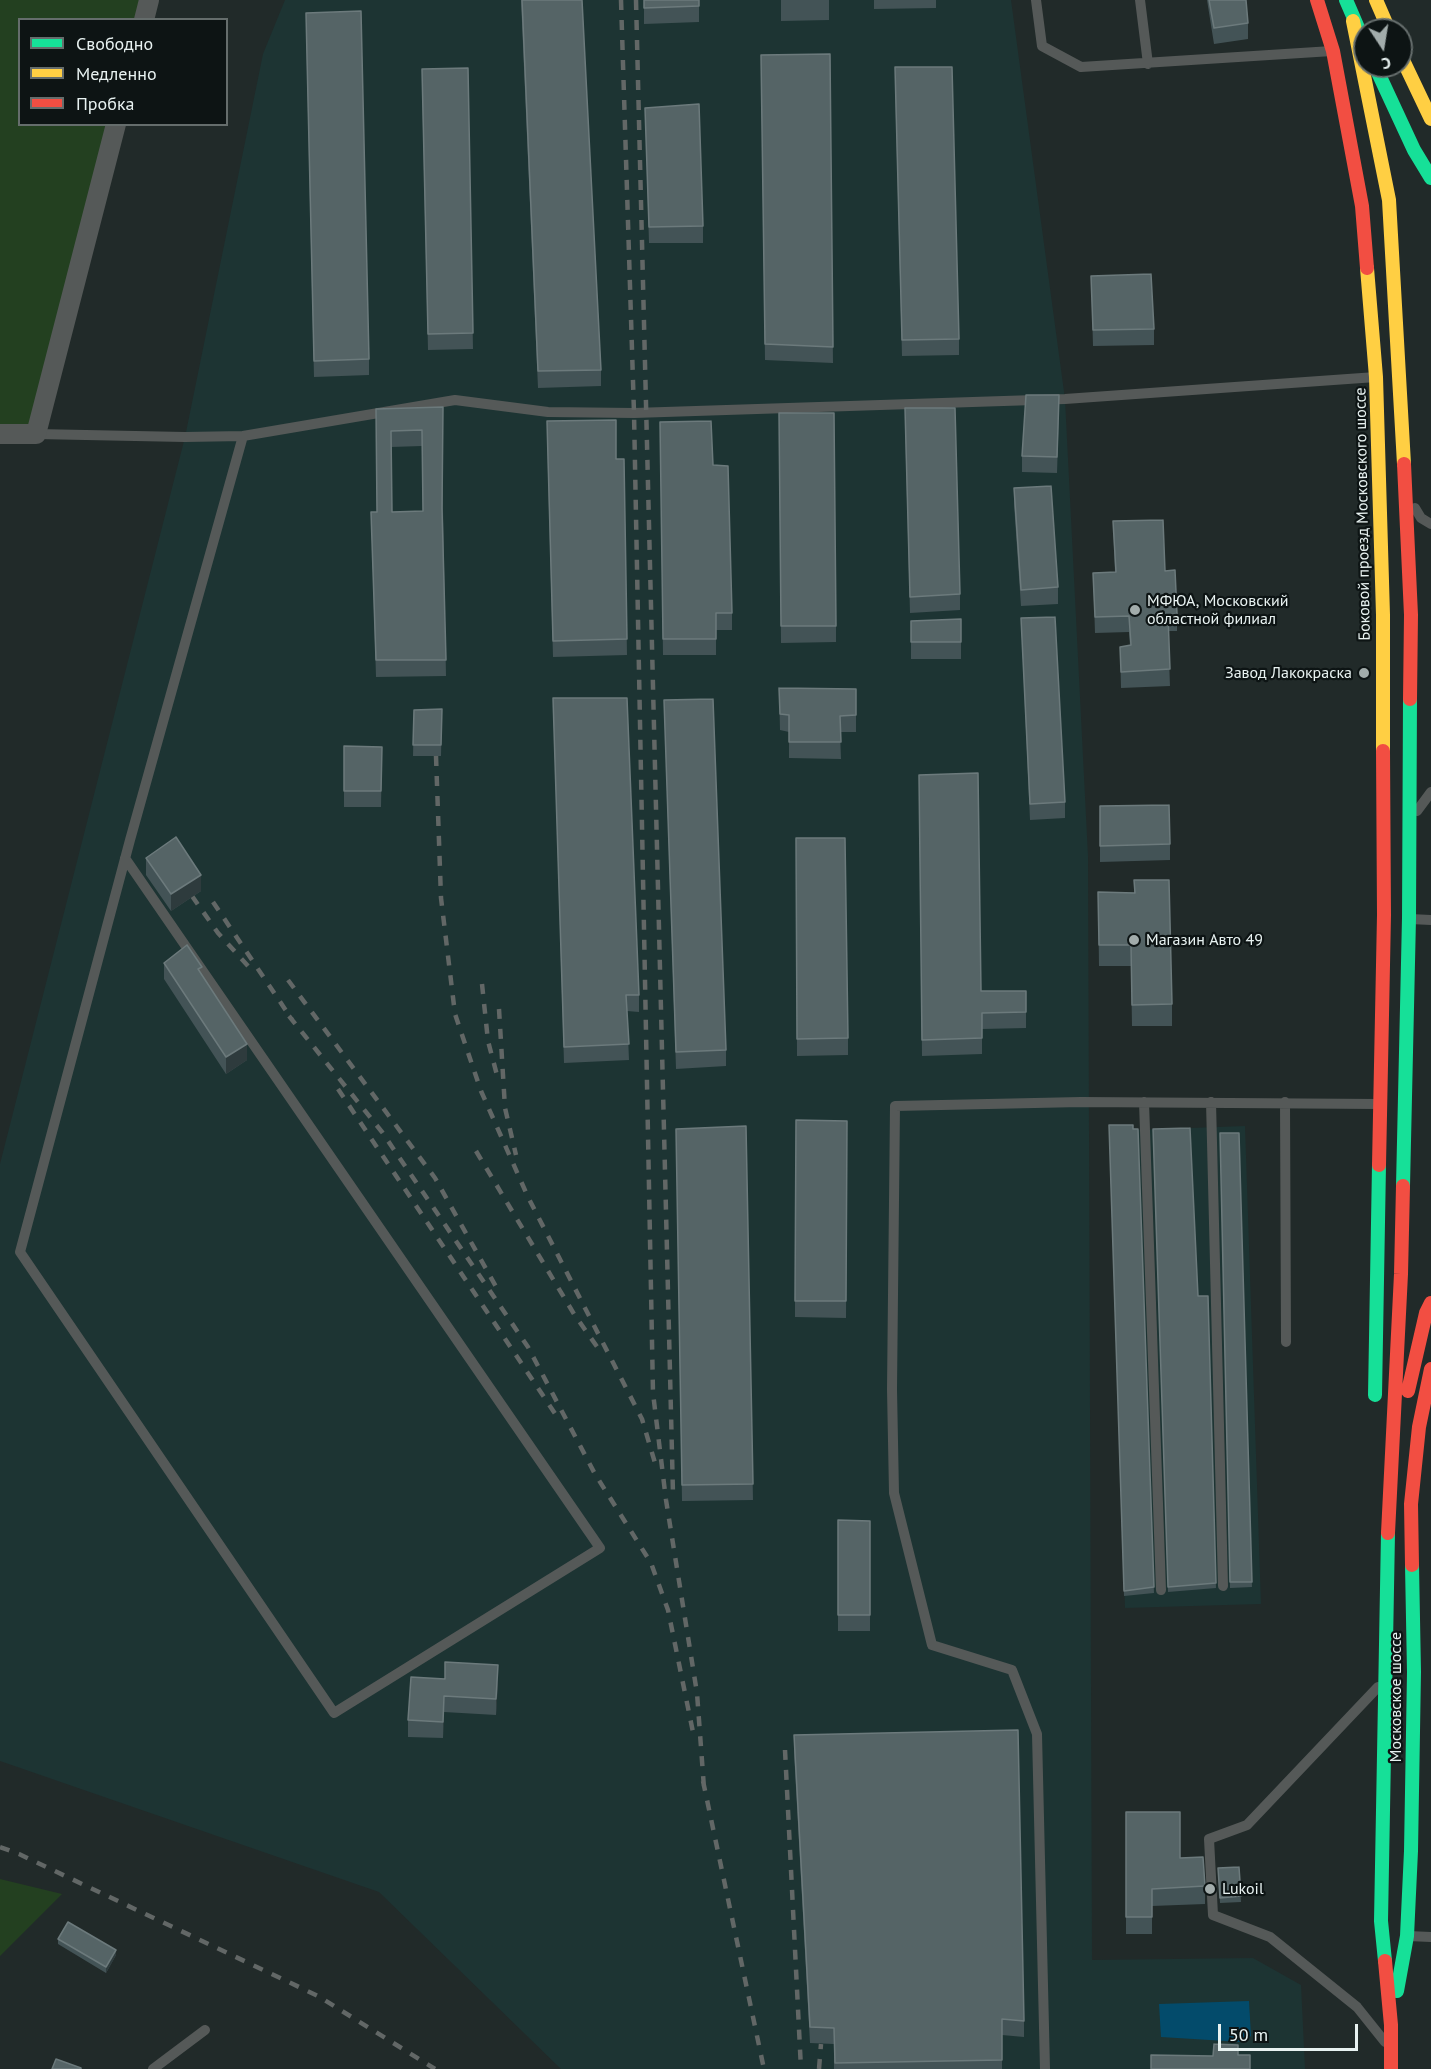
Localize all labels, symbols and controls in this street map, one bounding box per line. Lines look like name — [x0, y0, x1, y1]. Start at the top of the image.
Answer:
legend — [18, 18, 228, 126]
north arrow — [1353, 18, 1413, 78]
text: Свободно — [76, 32, 153, 55]
text: С — [1380, 53, 1393, 74]
text: Медленно — [76, 62, 157, 85]
text: Пробка — [76, 92, 134, 115]
street label: Боковой проезд Московского шоссе — [1351, 387, 1375, 641]
place label: МФЮА, Московский областной филиал — [1147, 591, 1289, 629]
marker: МФЮА, Московский областной филиал — [1128, 603, 1142, 617]
place label: Завод Лакокраска — [1225, 663, 1352, 683]
marker: Завод Лакокраска — [1357, 666, 1371, 680]
place label: Магазин Авто 49 — [1146, 930, 1263, 950]
marker: Магазин Авто 49 — [1127, 933, 1141, 947]
street label: Московское шоссе — [1386, 1632, 1406, 1762]
place label: Lukoil — [1222, 1879, 1264, 1899]
marker: Lukoil — [1203, 1882, 1217, 1896]
scale bar — [1221, 2012, 1360, 2050]
text: 50 m — [1229, 2023, 1268, 2046]

